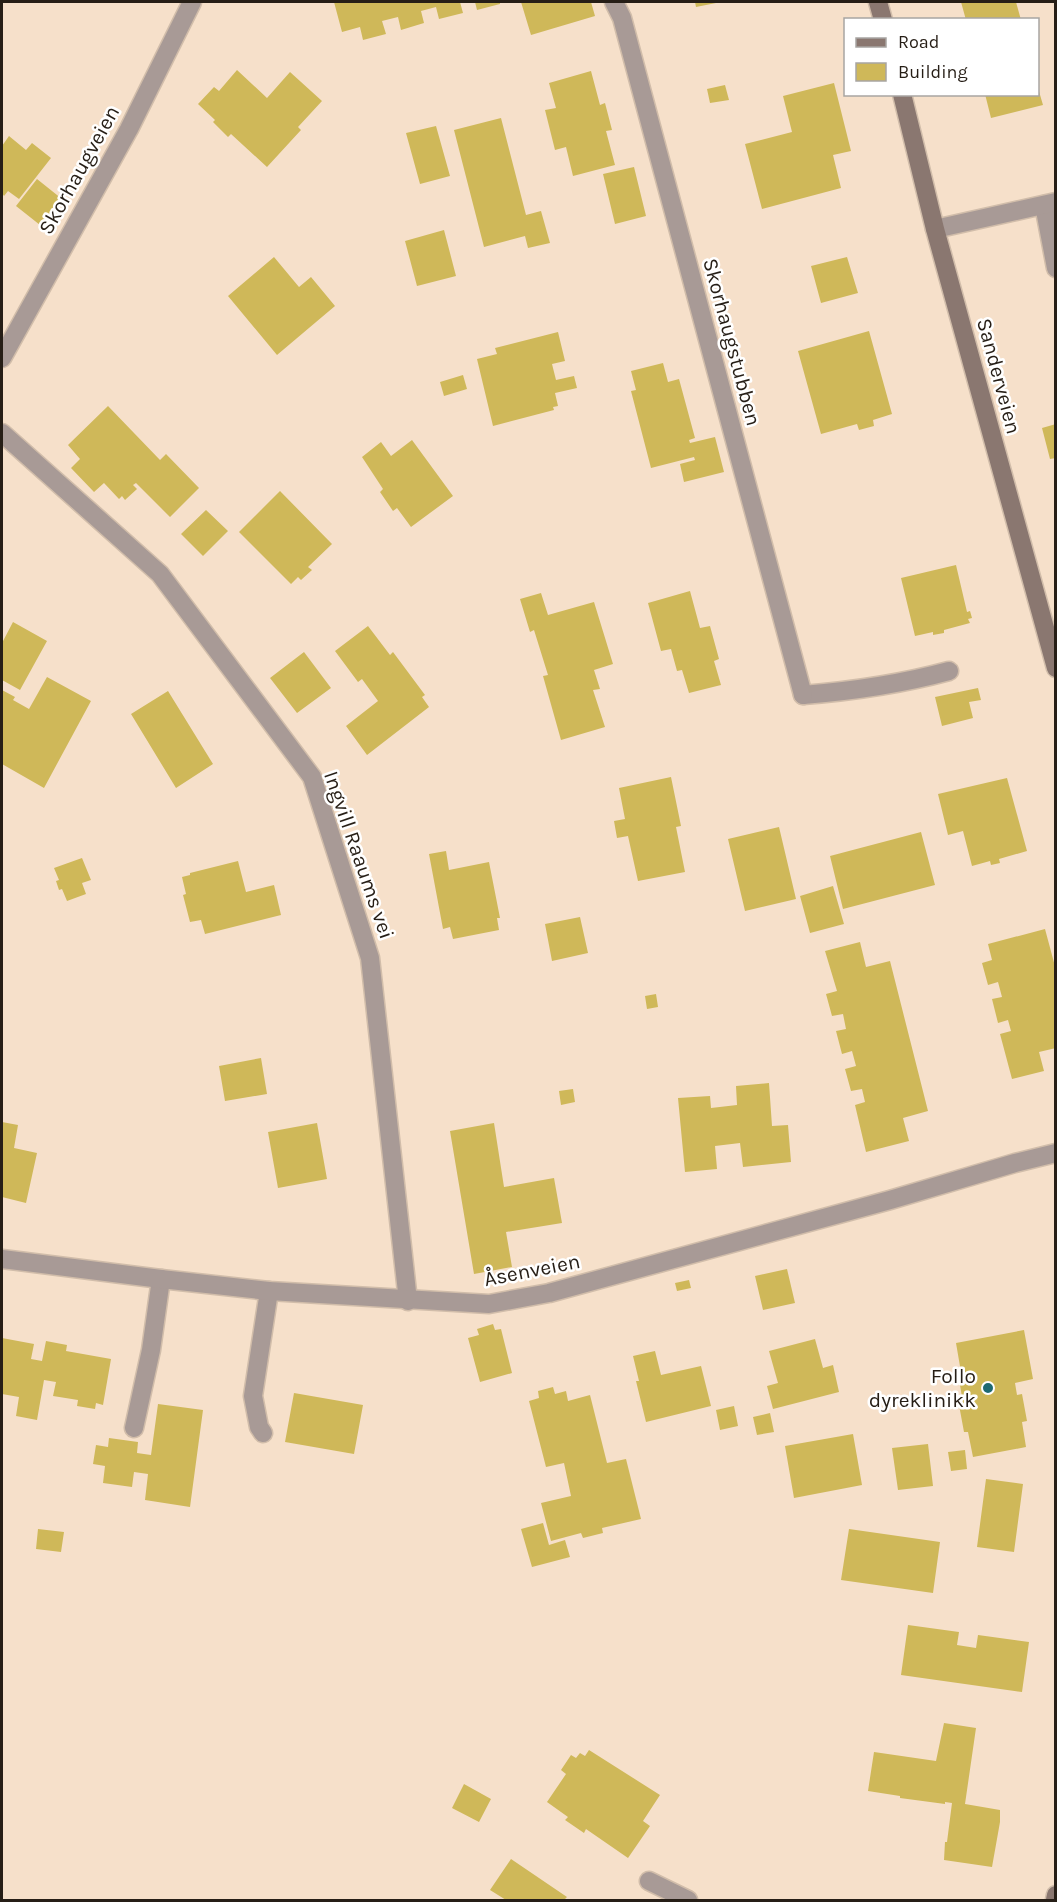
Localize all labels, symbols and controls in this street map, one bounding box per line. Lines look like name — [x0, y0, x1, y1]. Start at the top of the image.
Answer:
legend — [844, 18, 1039, 96]
text: Road — [898, 31, 939, 53]
text: Building — [898, 61, 968, 83]
street label: Skorhaugveien — [34, 101, 124, 239]
street label: Skorhaugstubben — [698, 256, 766, 428]
street label: Sanderveien — [972, 316, 1026, 436]
street label: Ingvill Raaums vei — [319, 768, 399, 942]
street label: Åsenveien — [482, 1249, 582, 1291]
place label: Follo dyreklinikk — [869, 1364, 976, 1412]
marker: Follo dyreklinikk — [981, 1381, 995, 1395]

